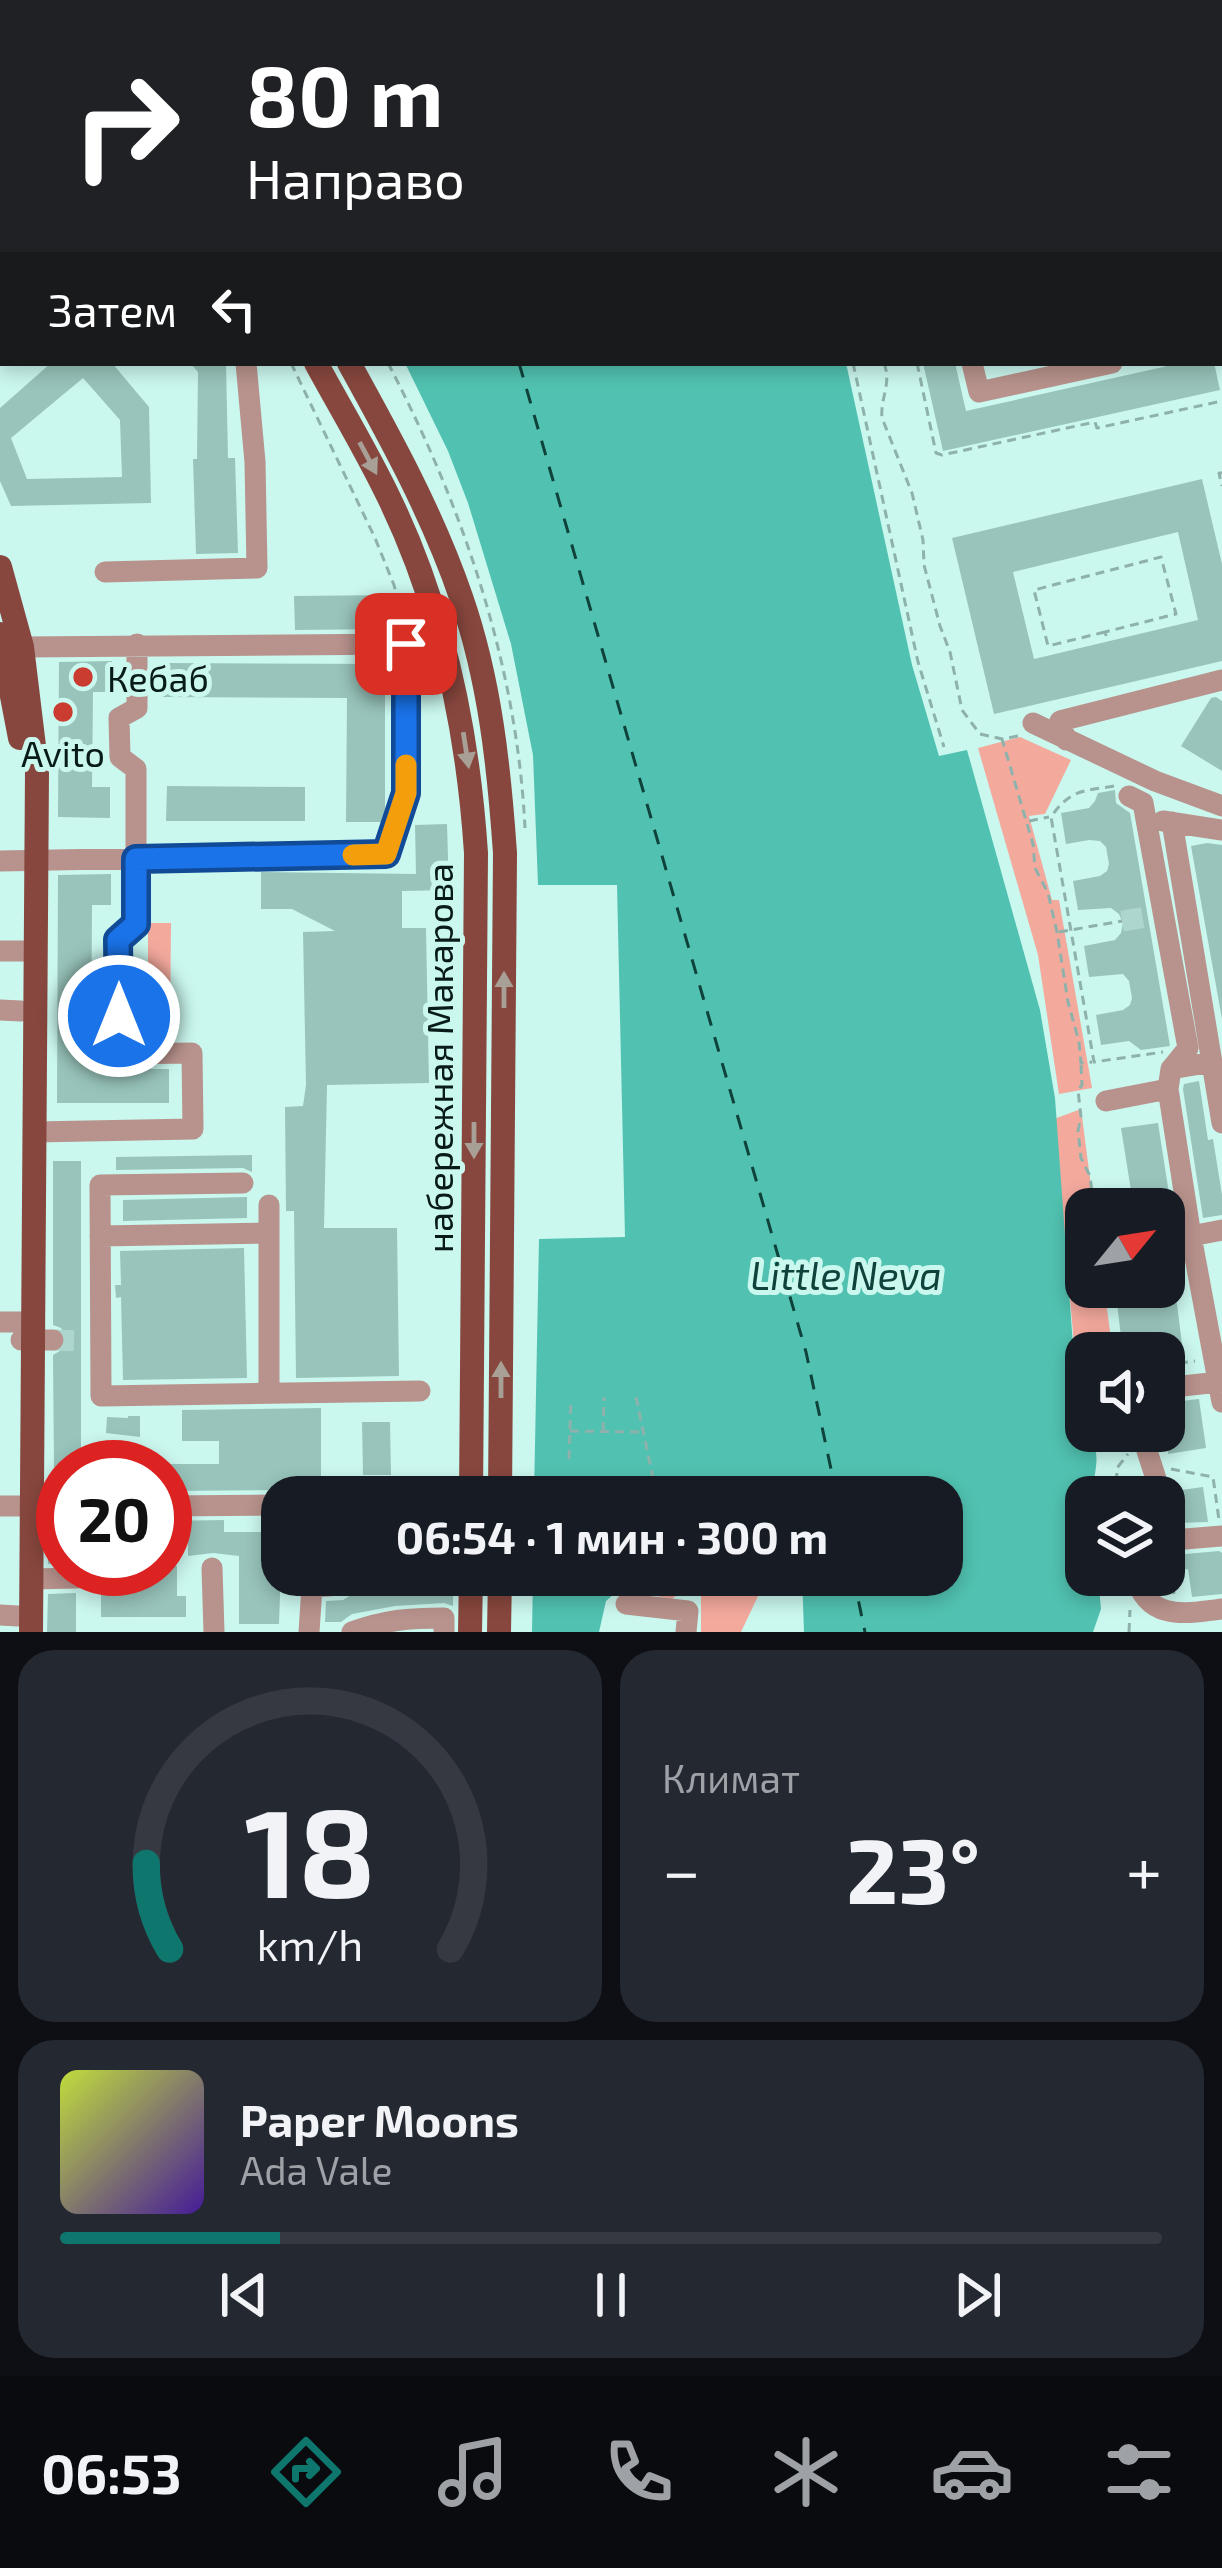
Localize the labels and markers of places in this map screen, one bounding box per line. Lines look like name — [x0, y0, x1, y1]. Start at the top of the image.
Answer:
pin — [355, 593, 457, 695]
place label: Кебаб — [107, 656, 209, 699]
marker: Кебаб — [70, 664, 96, 690]
marker: Avito — [50, 699, 76, 725]
place label: Avito — [21, 731, 105, 774]

